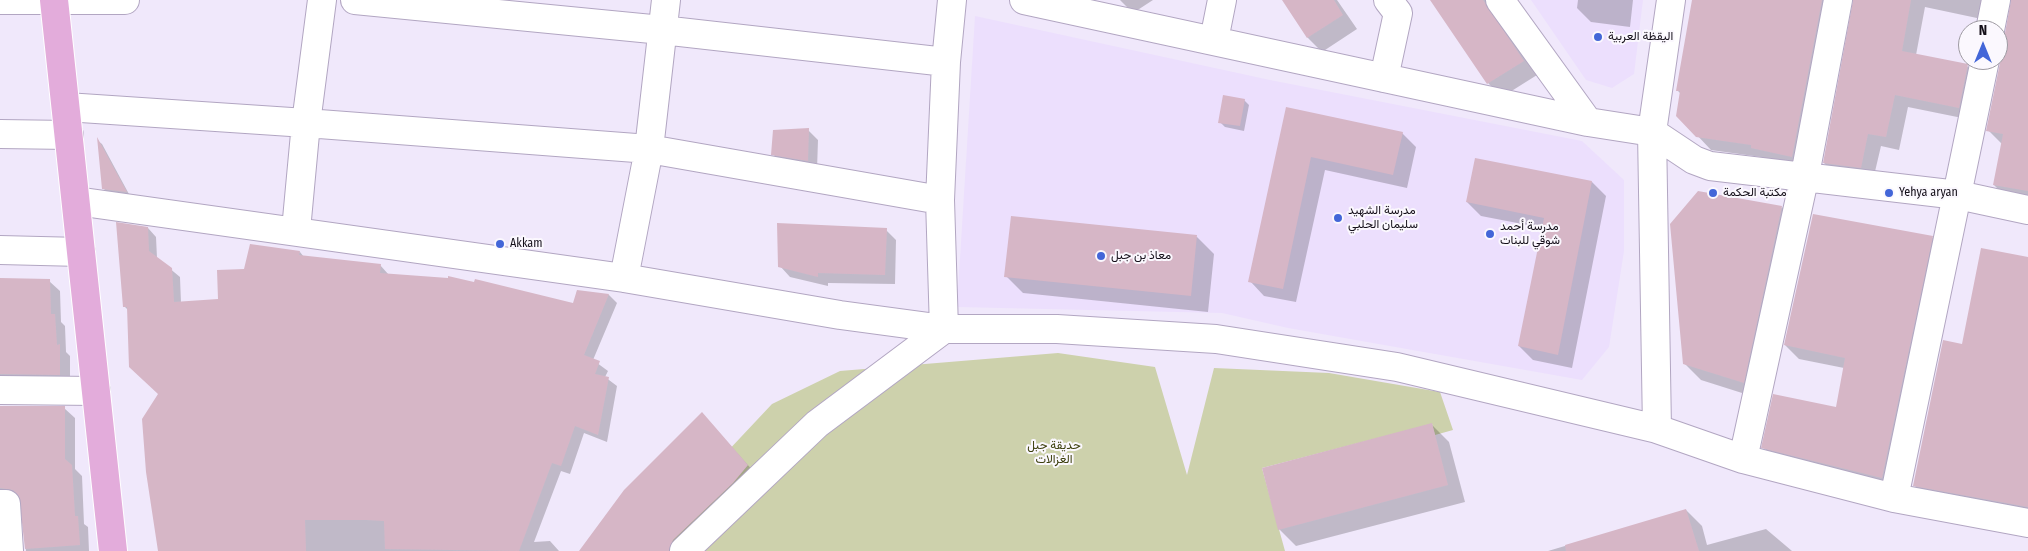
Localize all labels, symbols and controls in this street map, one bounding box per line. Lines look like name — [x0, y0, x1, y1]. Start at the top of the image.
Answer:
north arrow — [1958, 20, 2008, 70]
text: N — [1979, 22, 1987, 39]
place label: اليقظة العربية — [1608, 30, 1673, 44]
marker: اليقظة العربية — [1592, 31, 1604, 43]
place label: مكتبة الحكمة — [1723, 186, 1787, 200]
place label: Yehya aryan — [1899, 186, 1958, 200]
marker: مكتبة الحكمة — [1707, 187, 1719, 199]
marker: Yehya aryan — [1883, 187, 1895, 199]
place label: مدرسة الشهيد سليمان الحلبي — [1348, 204, 1418, 232]
marker: مدرسة الشهيد سليمان الحلبي — [1332, 212, 1344, 224]
place label: مدرسة أحمد شوقي للبنات — [1500, 220, 1560, 248]
marker: مدرسة أحمد شوقي للبنات — [1484, 228, 1496, 240]
place label: Akkam — [510, 237, 542, 251]
marker: Akkam — [494, 238, 506, 250]
place label: معاذ بن جبل — [1111, 249, 1171, 263]
marker: معاذ بن جبل — [1095, 250, 1107, 262]
park label: حديقة جبل الغزالات — [1027, 439, 1081, 467]

